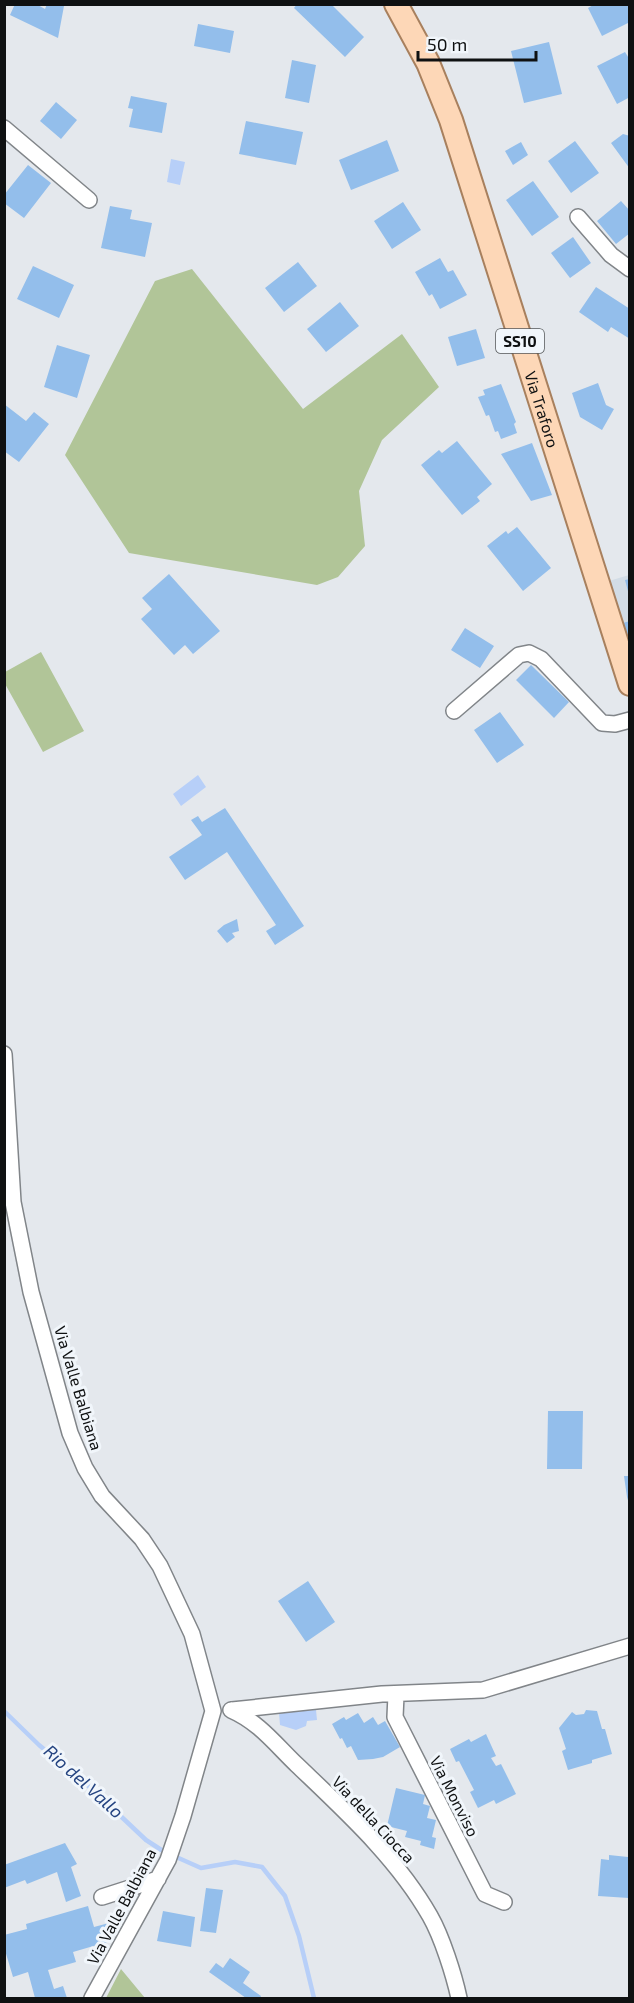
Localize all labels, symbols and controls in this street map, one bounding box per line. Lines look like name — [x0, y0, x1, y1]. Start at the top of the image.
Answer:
scale bar — [418, 24, 536, 62]
text: 50 m — [427, 33, 467, 55]
road number: SS10 — [496, 329, 544, 353]
street label: Via Traforo — [522, 369, 564, 450]
street label: Via Valle Balbiana — [51, 1324, 107, 1452]
water label: Rio del Vallo — [40, 1740, 128, 1822]
street label: Via Monviso — [427, 1752, 483, 1840]
street label: Via della Ciocca — [329, 1772, 419, 1866]
street label: Via Valle Balbiana — [82, 1845, 160, 1967]

